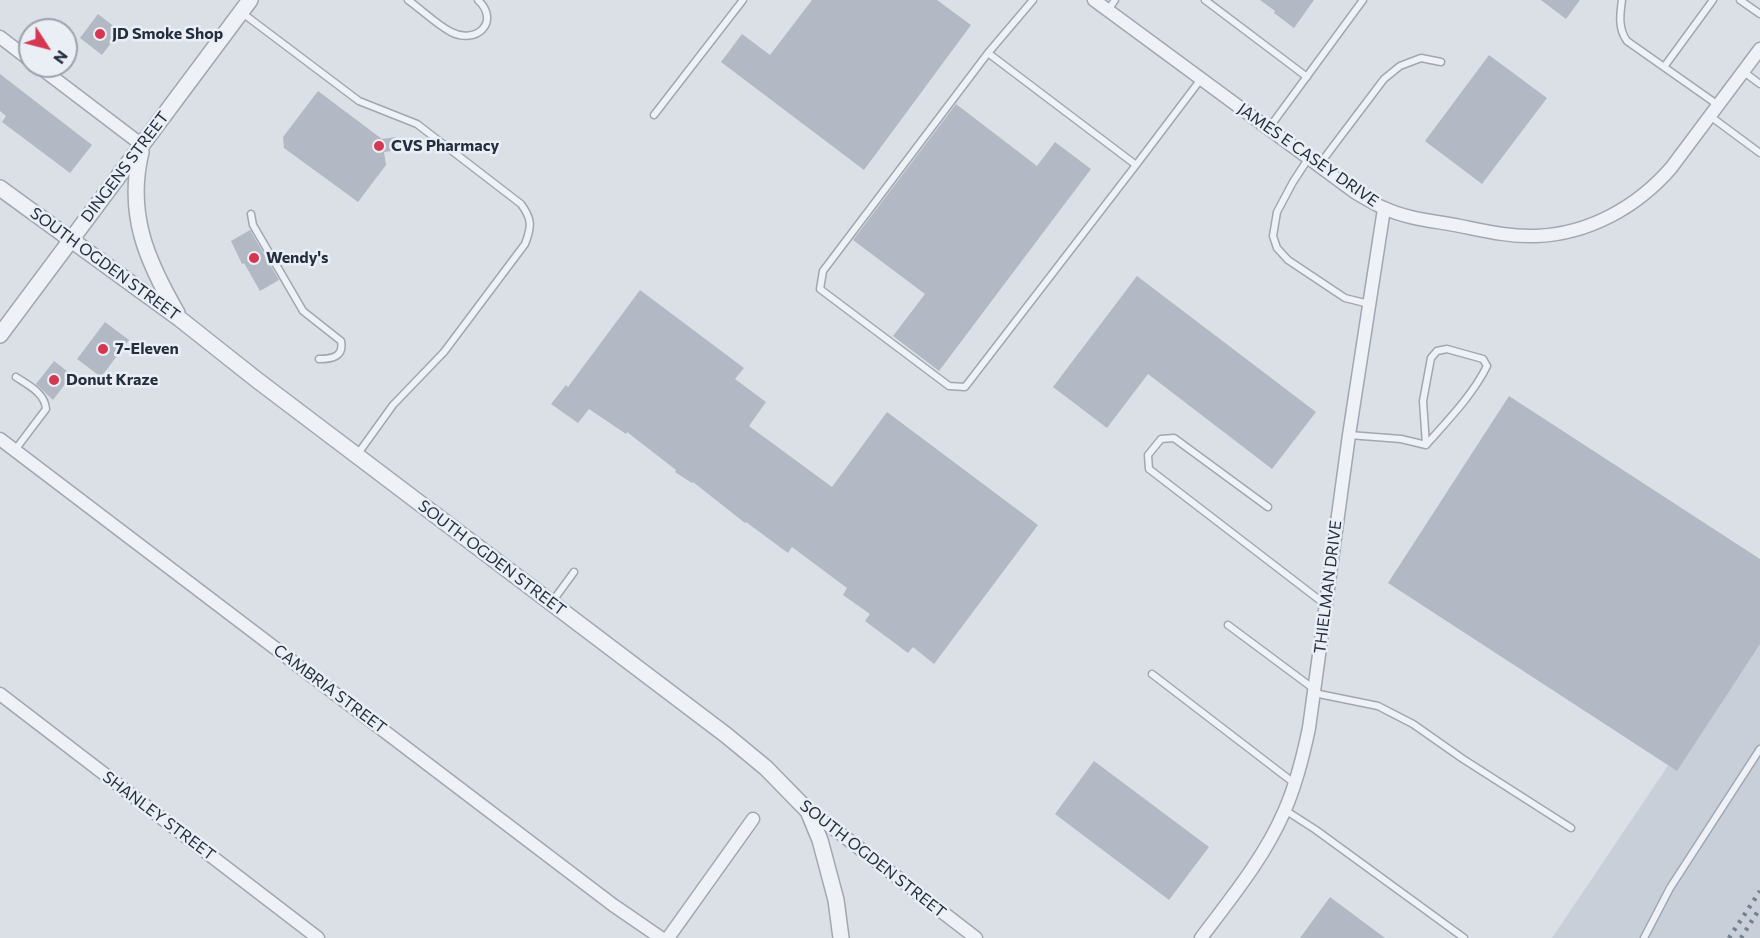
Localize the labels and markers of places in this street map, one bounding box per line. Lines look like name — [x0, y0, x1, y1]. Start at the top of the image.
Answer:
place label: JD Smoke Shop — [112, 24, 223, 44]
marker: JD Smoke Shop — [93, 27, 107, 41]
place label: CVS Pharmacy — [391, 136, 499, 156]
marker: CVS Pharmacy — [372, 139, 386, 153]
place label: Wendy's — [266, 248, 329, 268]
marker: Wendy's — [247, 251, 261, 265]
place label: 7-Eleven — [115, 339, 179, 359]
marker: 7-Eleven — [96, 342, 110, 356]
place label: Donut Kraze — [66, 370, 158, 390]
marker: Donut Kraze — [47, 373, 61, 387]

